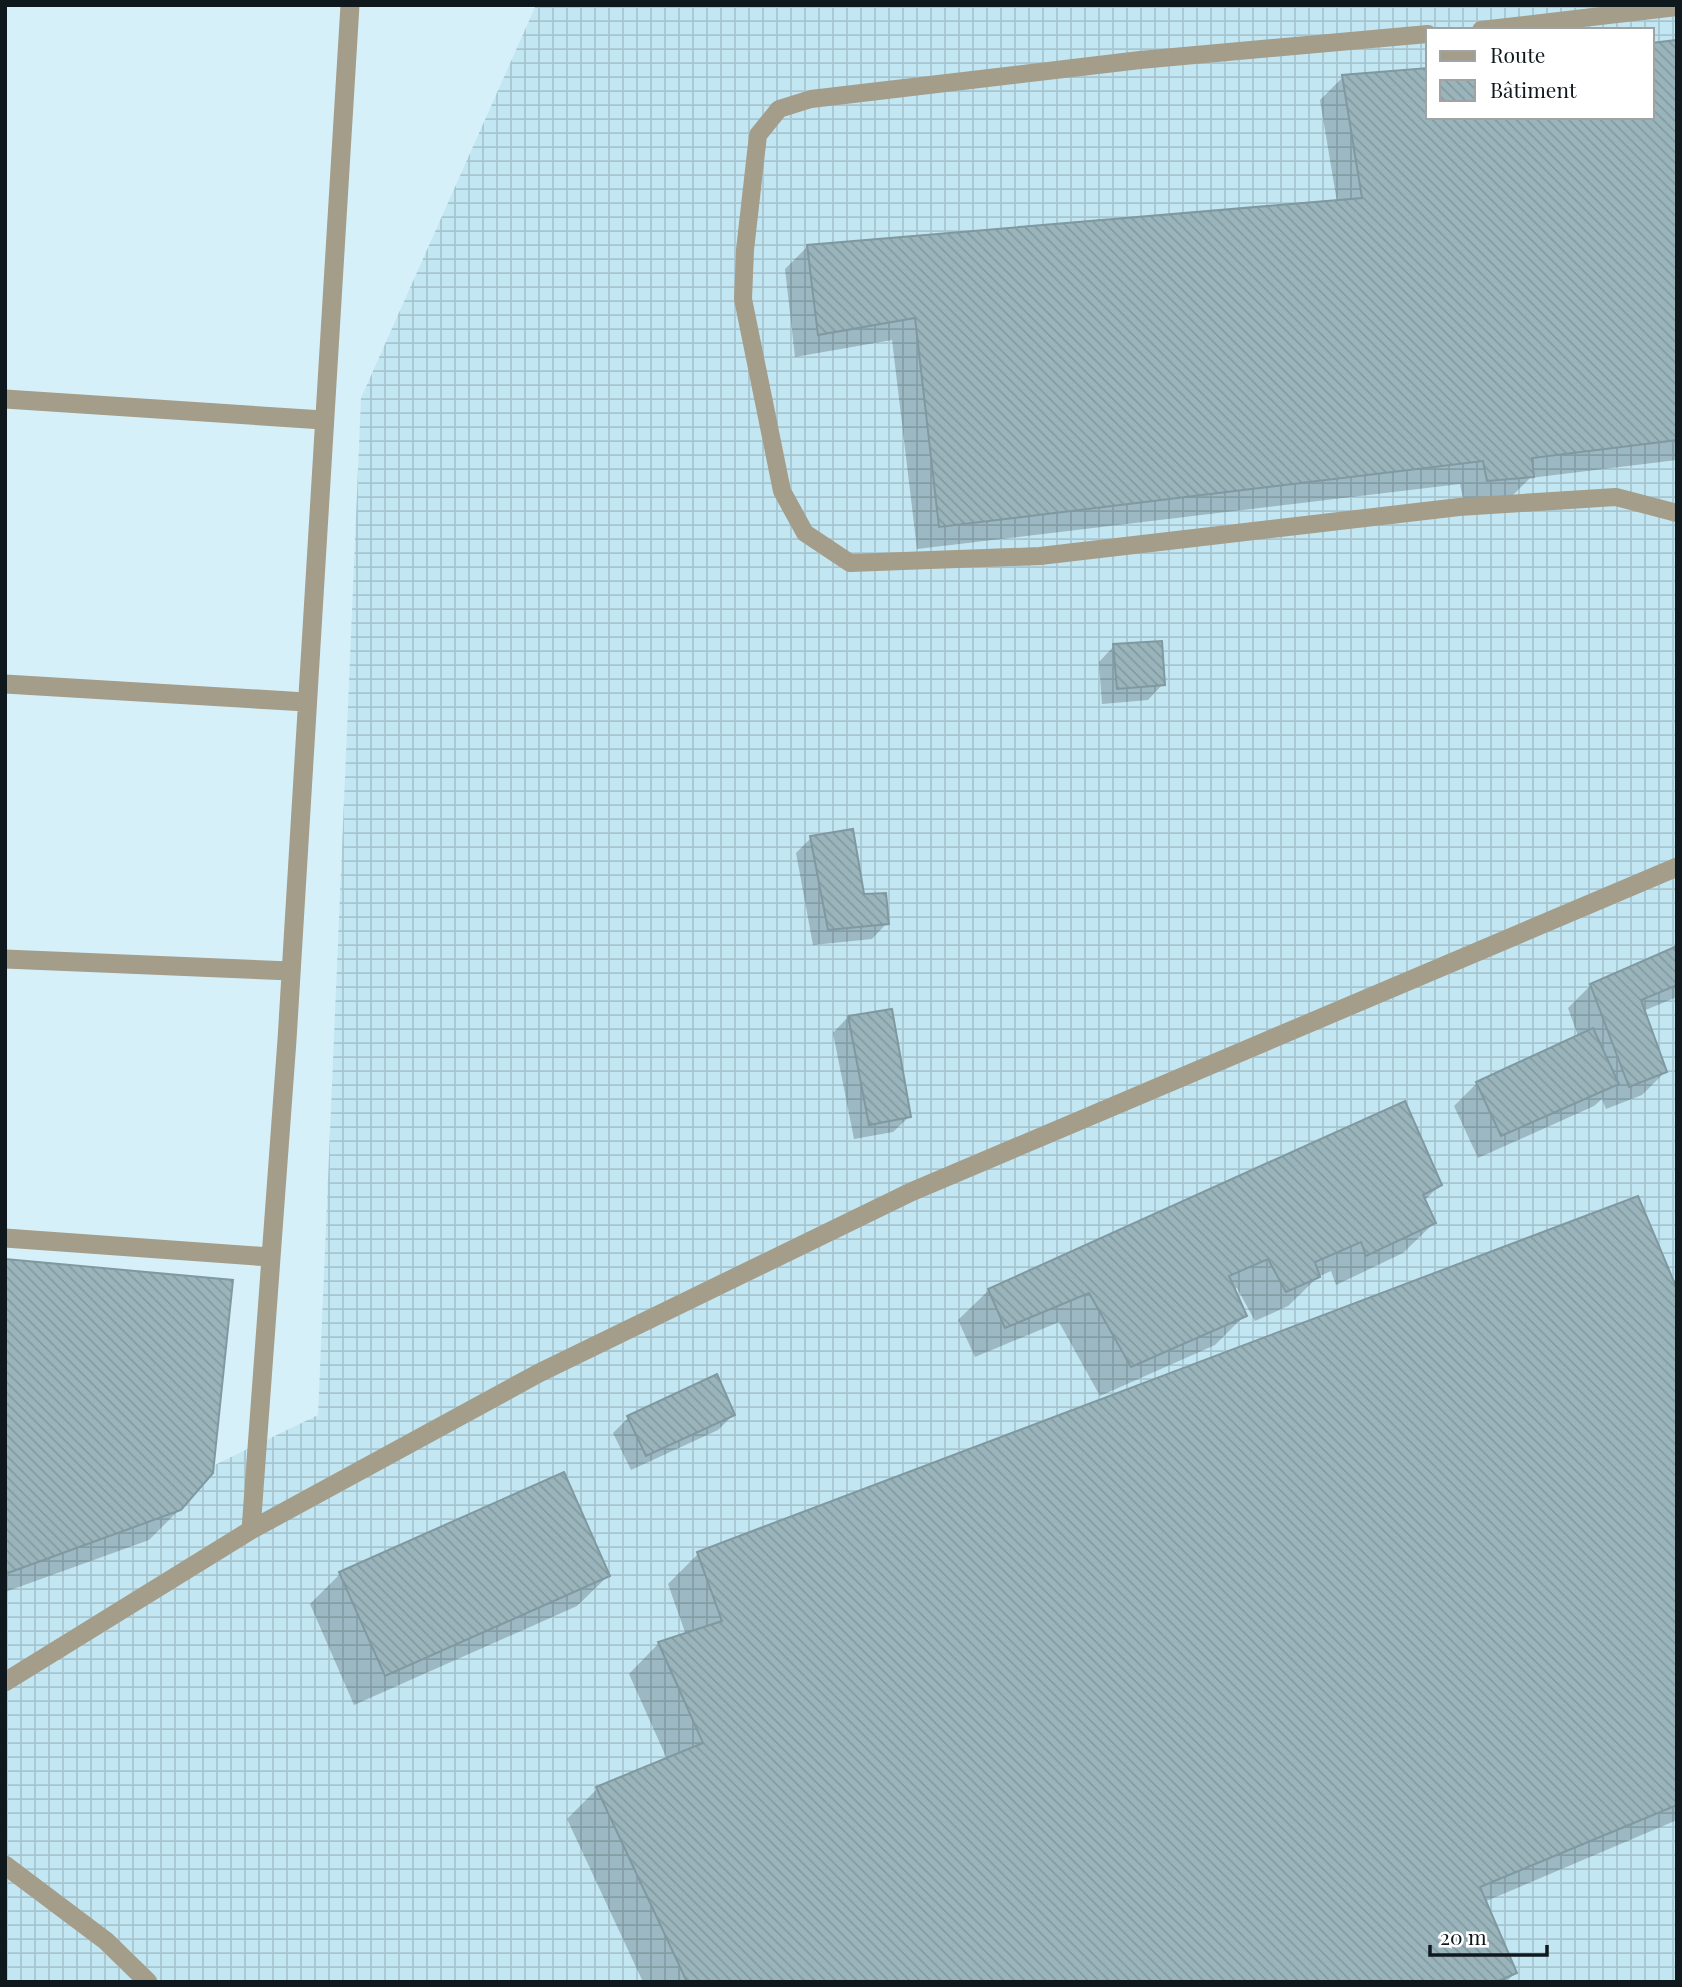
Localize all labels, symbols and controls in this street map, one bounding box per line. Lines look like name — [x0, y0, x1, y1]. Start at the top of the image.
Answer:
legend — [1426, 28, 1654, 119]
text: Route — [1490, 40, 1545, 68]
text: Bâtiment — [1490, 75, 1577, 103]
scale bar — [1430, 1913, 1547, 1957]
text: 20 m — [1440, 1922, 1487, 1950]

